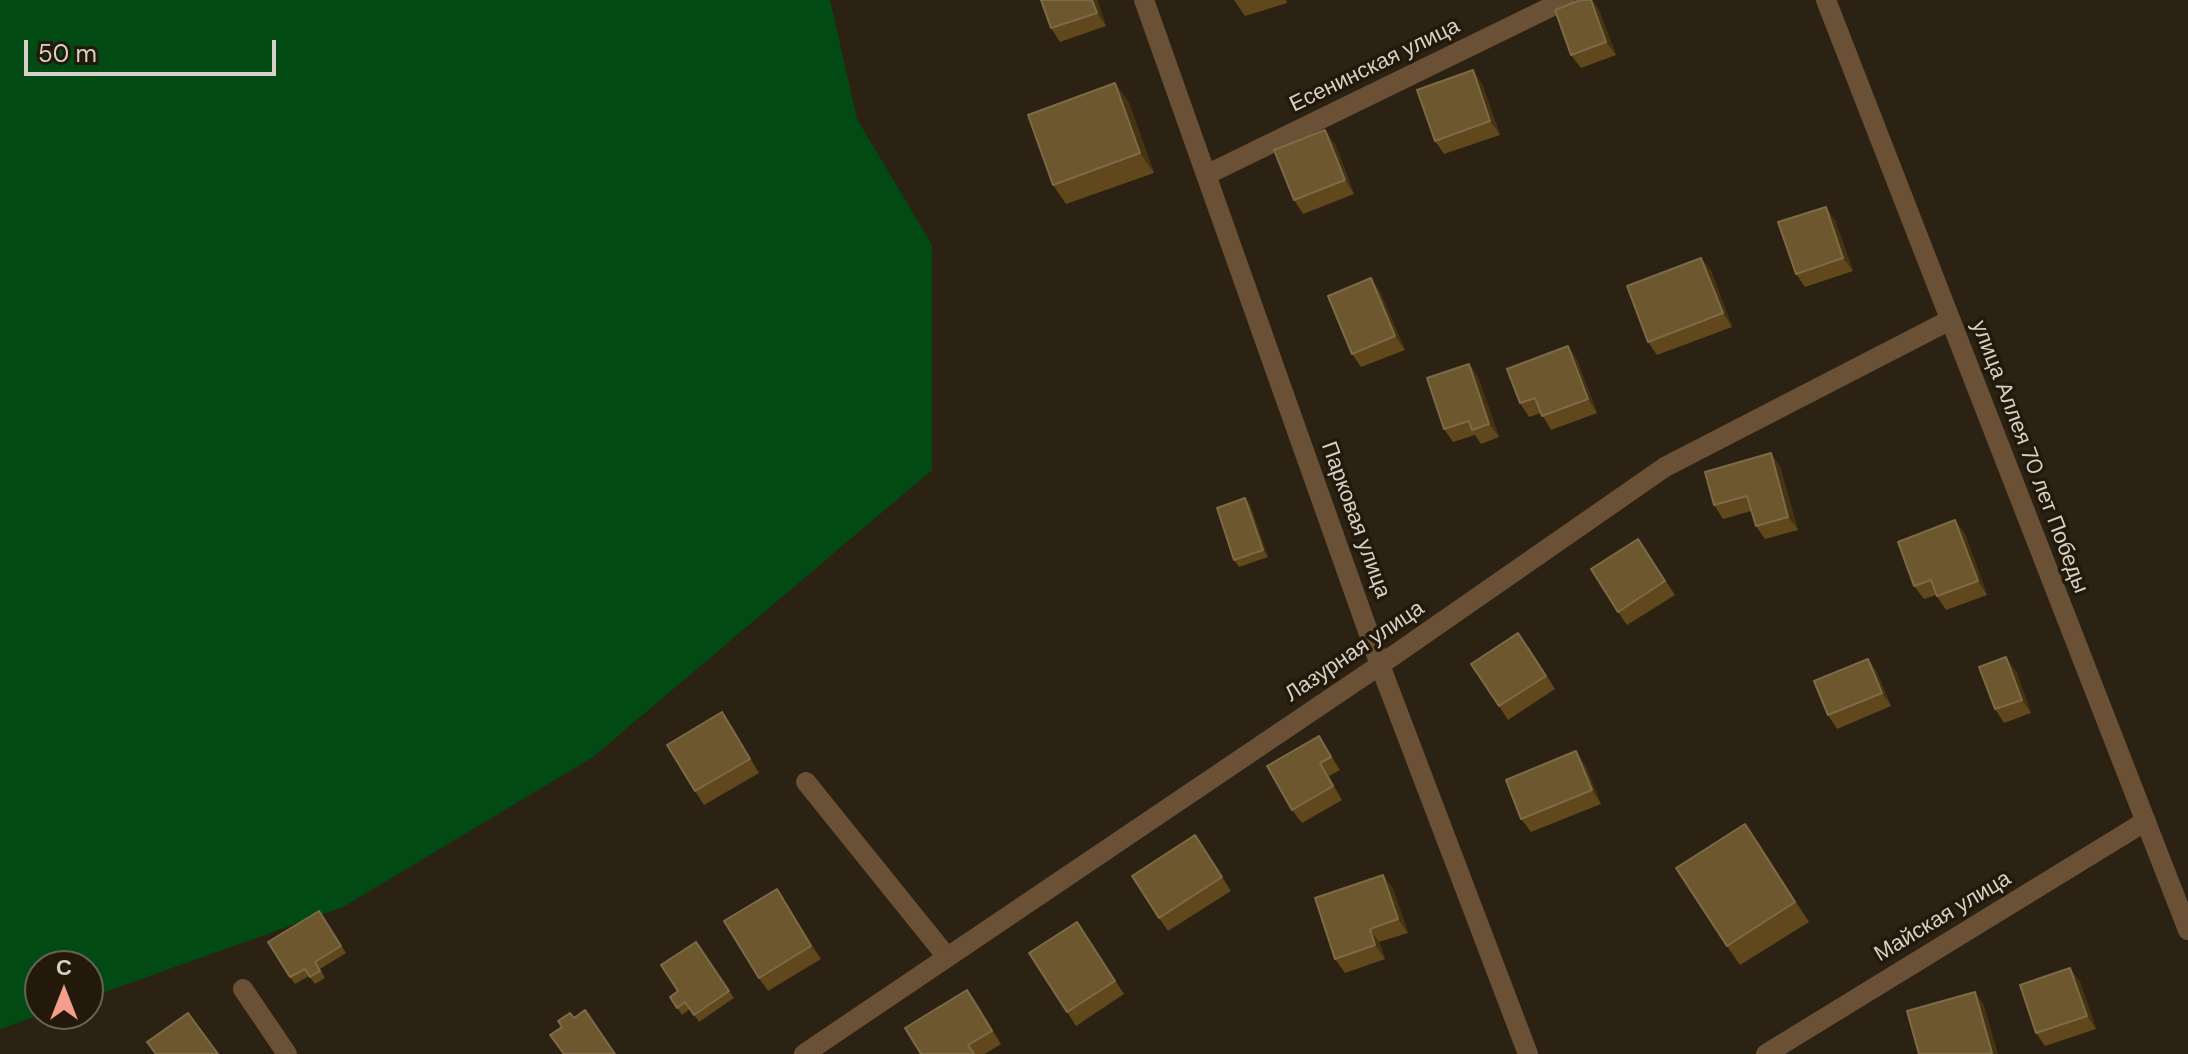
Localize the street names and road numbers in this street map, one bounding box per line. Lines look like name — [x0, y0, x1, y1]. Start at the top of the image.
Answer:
street label: Есенинская улица — [1286, 13, 1464, 119]
street label: улица Аллея 70 лет Победы — [1965, 317, 2093, 597]
street label: Парковая улица — [1314, 438, 1396, 602]
street label: Лазурная улица — [1281, 596, 1429, 708]
street label: Майская улица — [1870, 866, 2016, 968]

